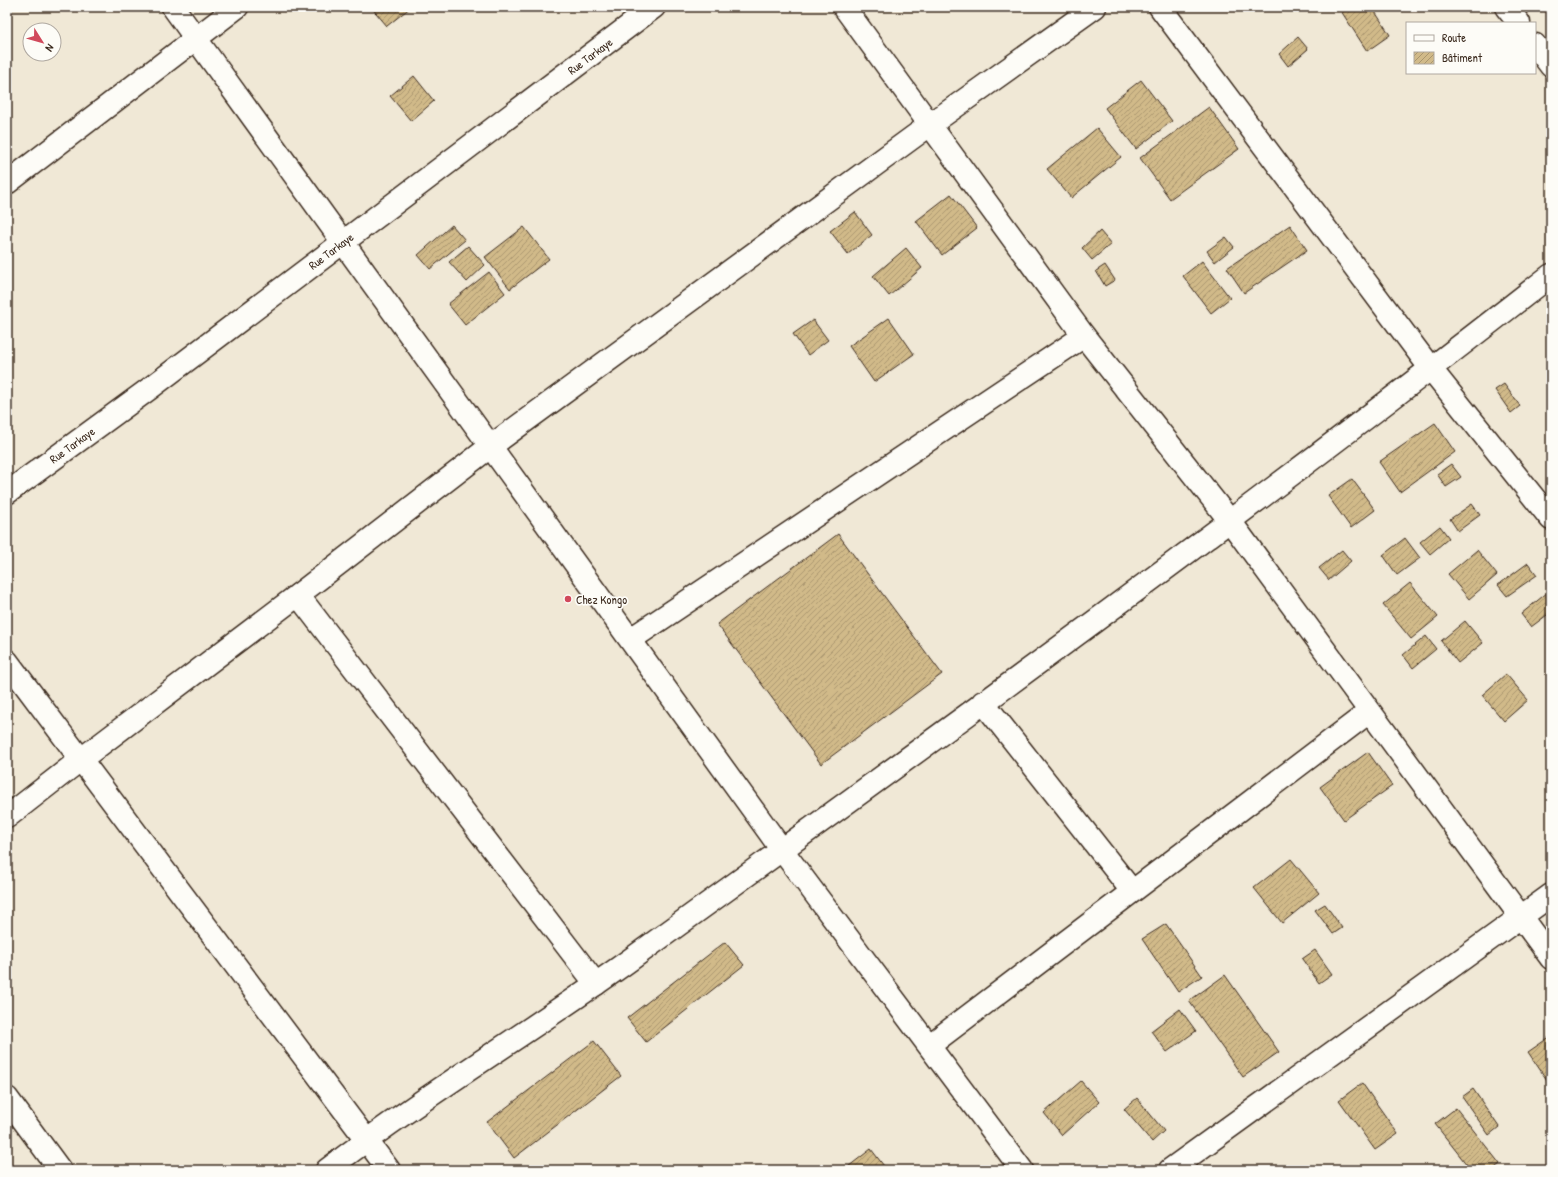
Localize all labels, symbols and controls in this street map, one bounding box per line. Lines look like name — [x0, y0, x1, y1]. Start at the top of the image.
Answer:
north arrow — [22, 22, 62, 62]
legend — [1406, 22, 1536, 74]
text: Route — [1442, 29, 1466, 46]
street label: Rue Tarkaye — [564, 33, 616, 79]
text: N — [43, 41, 57, 55]
text: Bâtiment — [1442, 49, 1483, 66]
street label: Rue Tarkaye — [305, 228, 357, 274]
street label: Rue Tarkaye — [46, 423, 98, 467]
place label: Chez Kongo — [576, 591, 627, 608]
marker: Chez Kongo — [563, 594, 573, 604]

